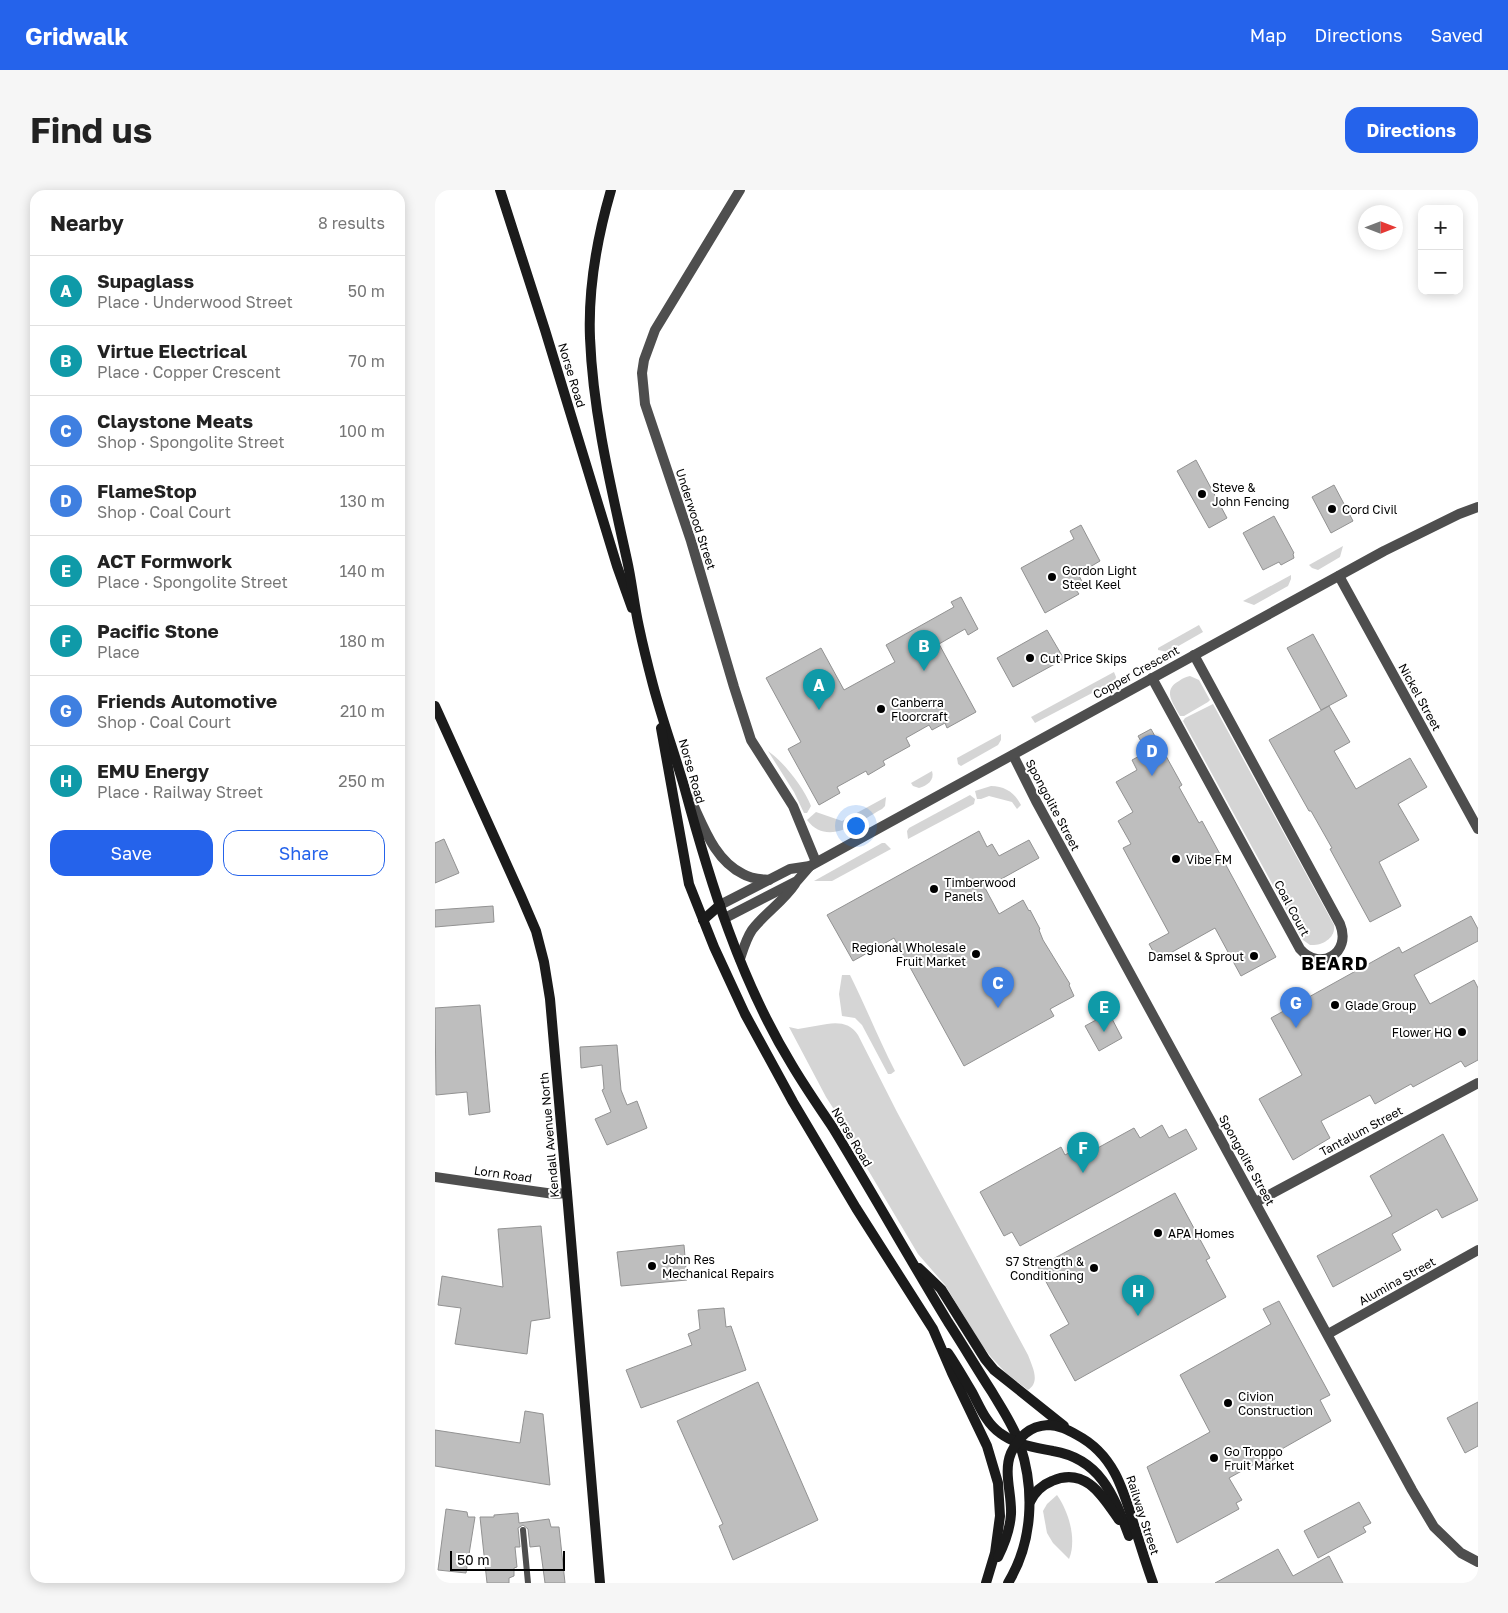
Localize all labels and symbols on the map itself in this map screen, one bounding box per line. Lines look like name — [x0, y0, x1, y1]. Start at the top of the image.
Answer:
north arrow — [1358, 205, 1403, 250]
street label: Norse Road — [555, 341, 589, 409]
street label: Underwood Street — [673, 467, 719, 572]
place label: Steve & John Fencing — [1212, 480, 1290, 509]
marker: Steve & John Fencing — [1196, 488, 1208, 500]
place label: Cord Civil — [1342, 502, 1398, 517]
marker: Cord Civil — [1326, 503, 1338, 515]
place label: Gordon Light Steel Keel — [1062, 563, 1137, 592]
marker: Gordon Light Steel Keel — [1046, 571, 1058, 583]
pin: B — [908, 630, 940, 671]
street label: Copper Crescent — [1090, 642, 1182, 702]
place label: Cut Price Skips — [1040, 651, 1127, 666]
marker: Cut Price Skips — [1024, 652, 1036, 664]
street label: Nickel Street — [1395, 661, 1445, 733]
pin: A — [803, 669, 835, 710]
place label: Canberra Floorcraft — [891, 695, 948, 724]
marker: Canberra Floorcraft — [875, 703, 887, 715]
pin: D — [1136, 735, 1168, 776]
street label: Norse Road — [676, 737, 708, 805]
street label: Spongolite Street — [1023, 757, 1084, 854]
your location — [843, 813, 869, 839]
place label: Vibe FM — [1186, 852, 1232, 867]
marker: Vibe FM — [1170, 853, 1182, 865]
place label: Timberwood Panels — [944, 875, 1016, 904]
street label: Coal Court — [1271, 877, 1313, 939]
marker: Timberwood Panels — [928, 883, 940, 895]
place label: Regional Wholesale Fruit Market — [852, 940, 966, 969]
marker: Regional Wholesale Fruit Market — [970, 948, 982, 960]
place label: Damsel & Sprout — [1148, 949, 1244, 964]
marker: Damsel & Sprout — [1248, 950, 1260, 962]
district label: BEARD — [1301, 952, 1369, 974]
pin: C — [982, 967, 1014, 1008]
pin: G — [1280, 987, 1312, 1028]
pin: E — [1088, 991, 1120, 1032]
place label: Glade Group — [1345, 998, 1416, 1013]
marker: Glade Group — [1329, 999, 1341, 1011]
place label: Flower HQ — [1392, 1025, 1452, 1040]
marker: Flower HQ — [1456, 1026, 1468, 1038]
street label: Kendall Avenue North — [536, 1072, 562, 1198]
street label: Tantalum Street — [1317, 1103, 1405, 1159]
street label: Norse Road — [828, 1105, 876, 1169]
street label: Spongolite Street — [1216, 1112, 1278, 1208]
pin: F — [1067, 1132, 1099, 1173]
street label: Lorn Road — [473, 1163, 533, 1185]
place label: APA Homes — [1168, 1226, 1234, 1241]
marker: APA Homes — [1152, 1227, 1164, 1239]
place label: John Res Mechanical Repairs — [662, 1252, 774, 1281]
place label: S7 Strength & Conditioning — [1005, 1254, 1084, 1283]
street label: Alumina Street — [1356, 1254, 1438, 1308]
marker: John Res Mechanical Repairs — [646, 1260, 658, 1272]
marker: S7 Strength & Conditioning — [1088, 1262, 1100, 1274]
pin: H — [1122, 1275, 1154, 1316]
place label: Civion Construction — [1238, 1389, 1313, 1418]
marker: Civion Construction — [1222, 1397, 1234, 1409]
place label: Go Troppo Fruit Market — [1224, 1444, 1294, 1473]
marker: Go Troppo Fruit Market — [1208, 1452, 1220, 1464]
street label: Railway Street — [1123, 1473, 1163, 1557]
scale bar — [450, 1548, 565, 1571]

